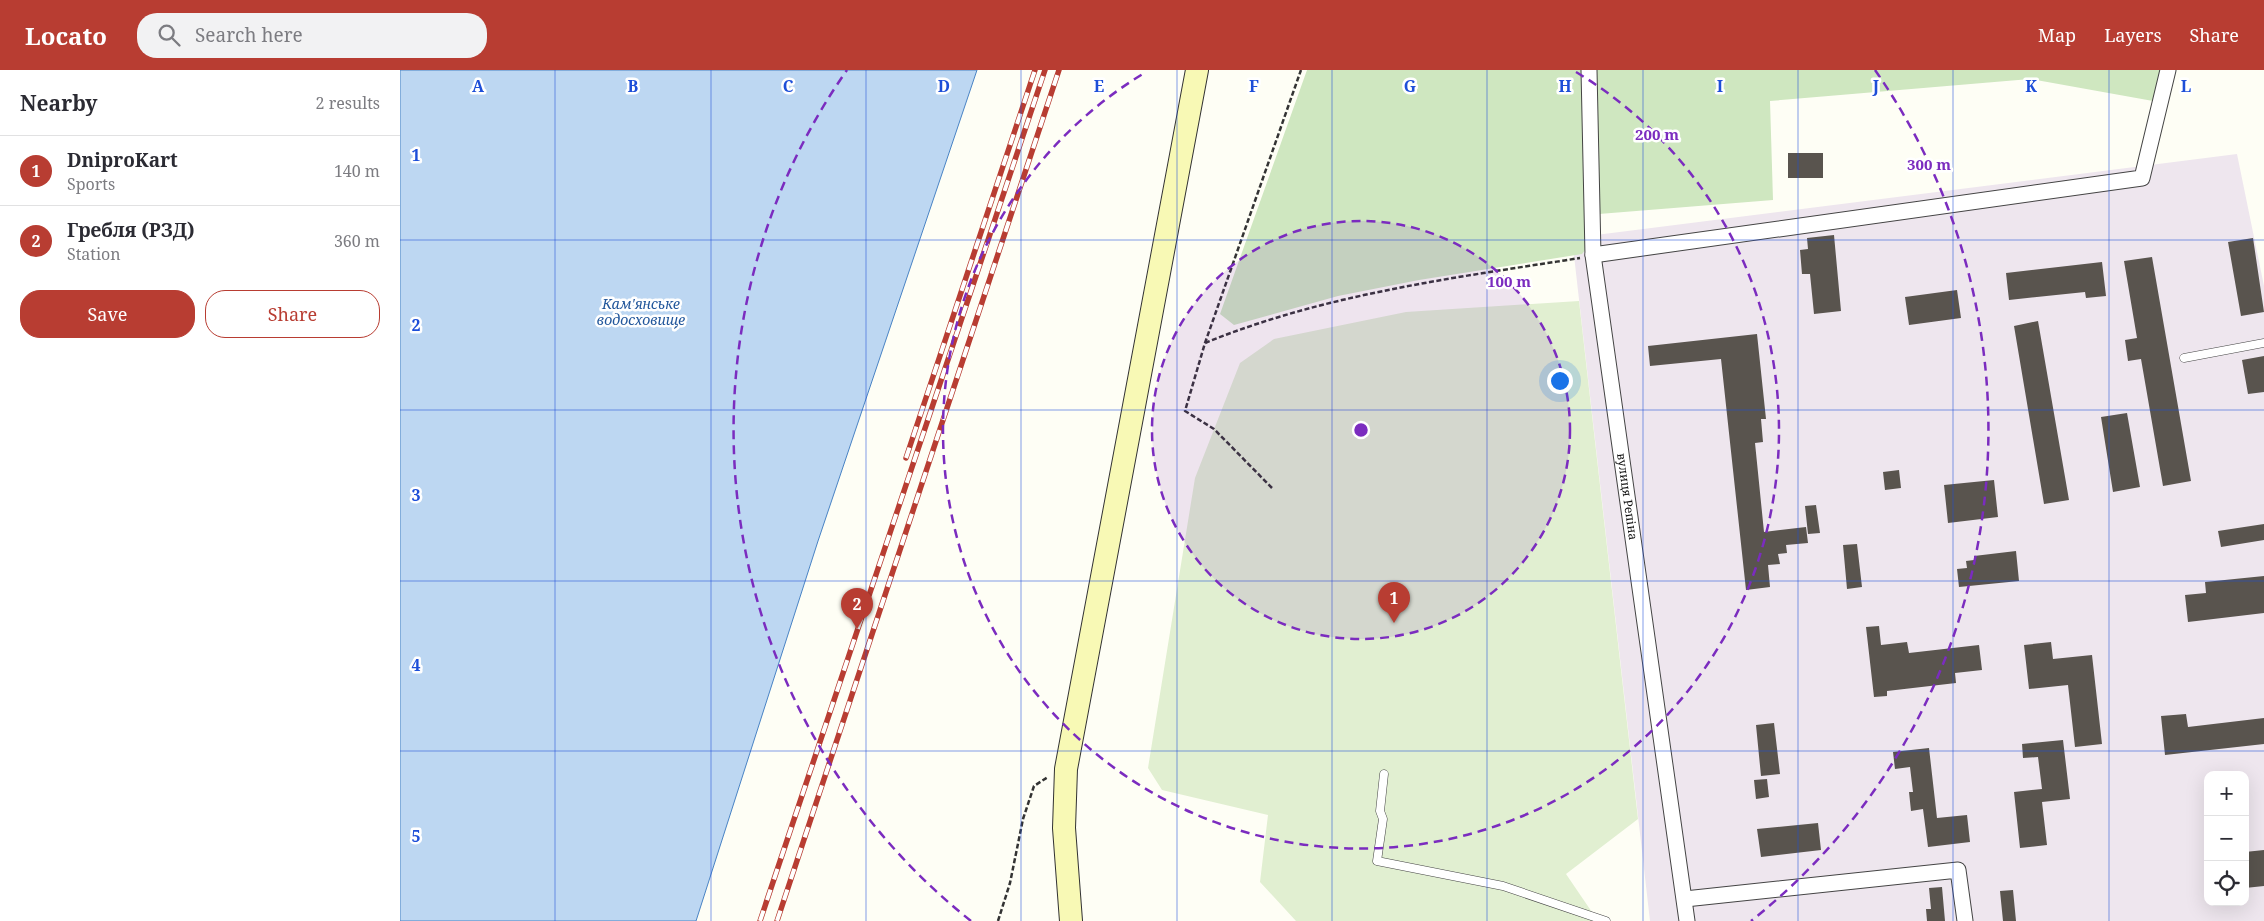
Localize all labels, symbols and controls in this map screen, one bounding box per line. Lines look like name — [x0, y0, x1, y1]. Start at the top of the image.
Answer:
search box — [137, 13, 487, 58]
text: Locato — [25, 19, 107, 52]
icon: search — [155, 21, 183, 49]
text: Search here — [195, 22, 303, 48]
text: Map — [2038, 23, 2076, 47]
text: Layers — [2104, 23, 2162, 47]
text: Share — [2190, 23, 2239, 47]
text: A — [472, 75, 485, 97]
text: B — [628, 75, 639, 97]
text: C — [783, 75, 794, 97]
text: D — [938, 75, 950, 97]
text: E — [1094, 75, 1104, 97]
text: F — [1249, 75, 1259, 97]
text: G — [1404, 75, 1416, 97]
text: H — [1558, 75, 1572, 97]
text: I — [1717, 75, 1723, 97]
text: J — [1872, 75, 1880, 97]
text: K — [2025, 75, 2037, 97]
text: L — [2181, 75, 2191, 97]
text: Nearby — [20, 89, 98, 117]
text: 2 results — [316, 92, 380, 114]
text: 200 m — [1635, 124, 1679, 144]
text: 1 — [411, 144, 421, 166]
text: DniproKart — [67, 147, 178, 173]
text: 300 m — [1907, 154, 1951, 174]
text: 1 — [31, 160, 41, 182]
text: 140 m — [334, 160, 380, 182]
text: Sports — [67, 173, 115, 195]
text: Гребля (РЗД) — [67, 217, 195, 243]
text: 2 — [31, 230, 41, 252]
text: 360 m — [334, 230, 380, 252]
text: Station — [67, 243, 121, 265]
text: 100 m — [1487, 271, 1531, 291]
button: Save — [20, 290, 195, 338]
button: Share — [205, 290, 380, 338]
water label: Кам'янське водосховище — [597, 294, 685, 329]
text: 2 — [411, 314, 421, 336]
your location — [1547, 368, 1573, 394]
centre of rings — [1352, 421, 1370, 439]
street label: вулиця Репіна — [1613, 452, 1642, 541]
text: 3 — [411, 484, 421, 506]
pin: 1 — [1378, 582, 1410, 623]
pin: 2 — [841, 588, 873, 629]
text: 4 — [411, 654, 421, 676]
map controls — [2204, 771, 2249, 906]
button: + — [2204, 771, 2249, 816]
button: − — [2204, 816, 2249, 861]
text: 5 — [411, 825, 421, 847]
button: locate — [2204, 861, 2249, 906]

